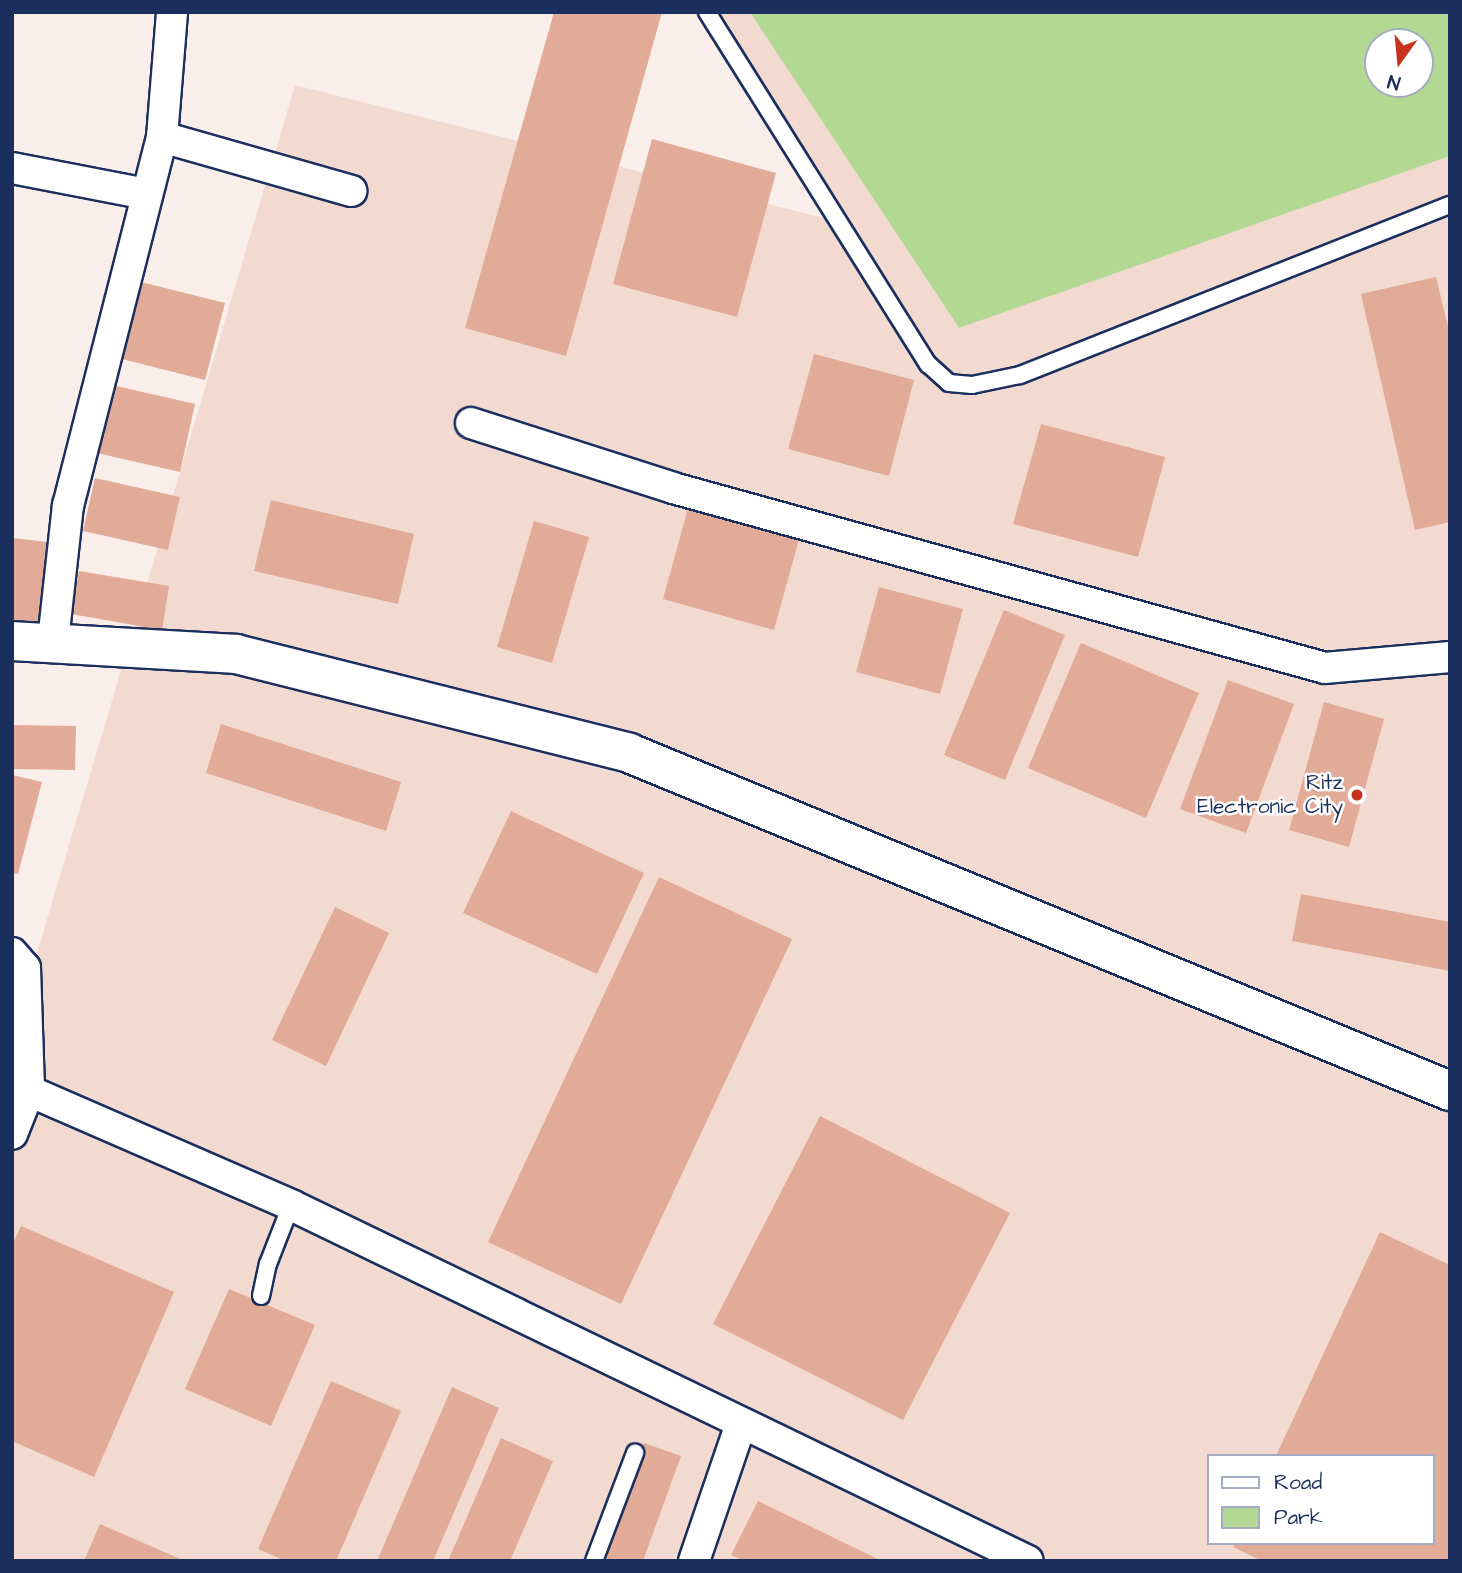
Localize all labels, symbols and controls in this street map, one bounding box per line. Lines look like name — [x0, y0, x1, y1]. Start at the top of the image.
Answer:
north arrow — [1364, 28, 1434, 98]
text: N — [1385, 67, 1403, 96]
place label: Ritz Electronic City — [1197, 770, 1343, 820]
marker: Ritz Electronic City — [1349, 787, 1365, 803]
legend — [1206, 1454, 1434, 1545]
text: Road — [1274, 1468, 1322, 1497]
text: Park — [1274, 1503, 1323, 1532]

